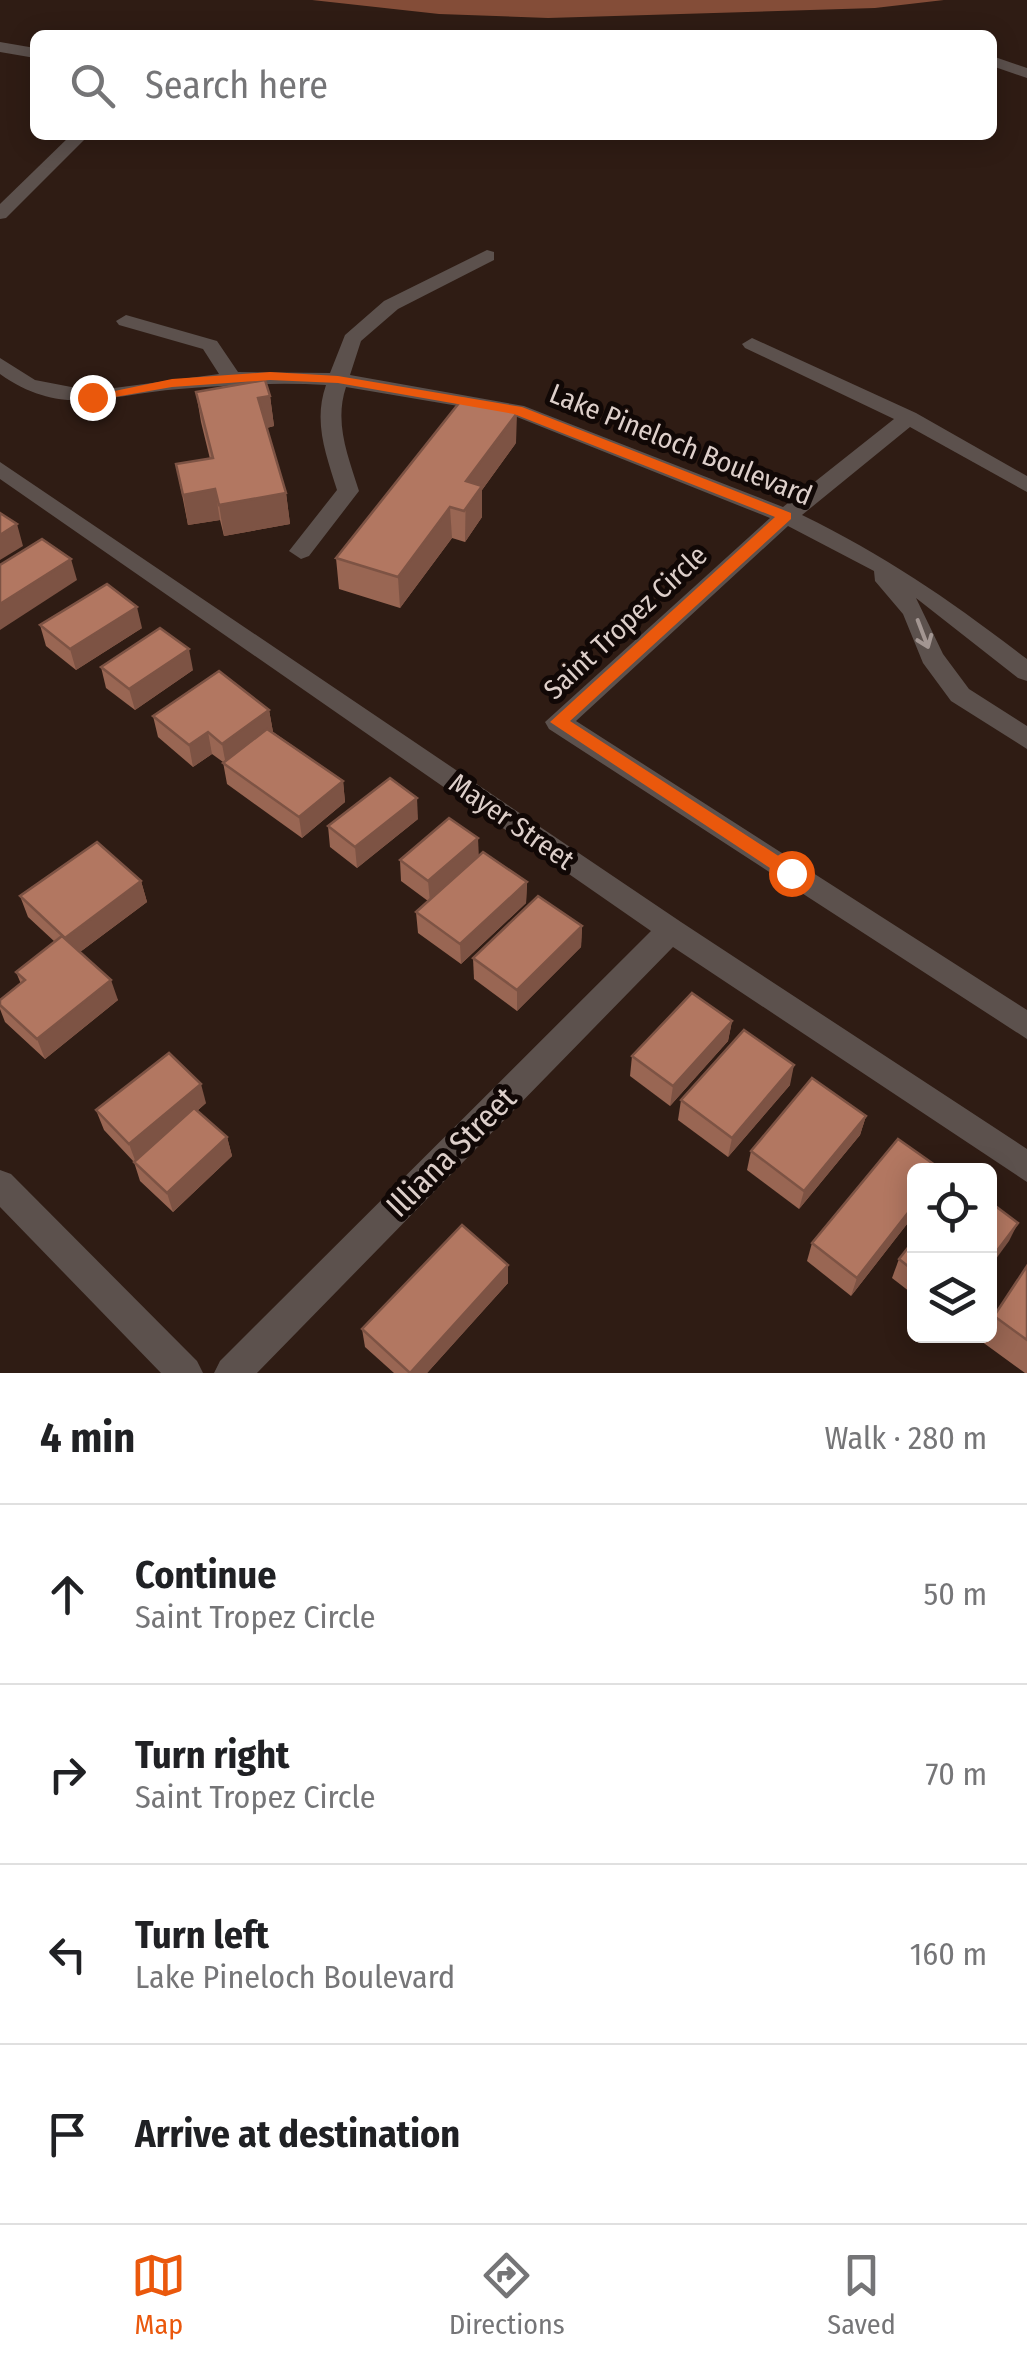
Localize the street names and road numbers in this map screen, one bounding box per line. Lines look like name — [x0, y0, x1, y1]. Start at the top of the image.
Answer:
street label: Lake Pineloch Boulevard — [545, 377, 817, 512]
street label: Saint Tropez Circle — [537, 539, 714, 706]
street label: Mayer Street — [443, 766, 581, 877]
street label: Illiana Street — [378, 1079, 524, 1225]

